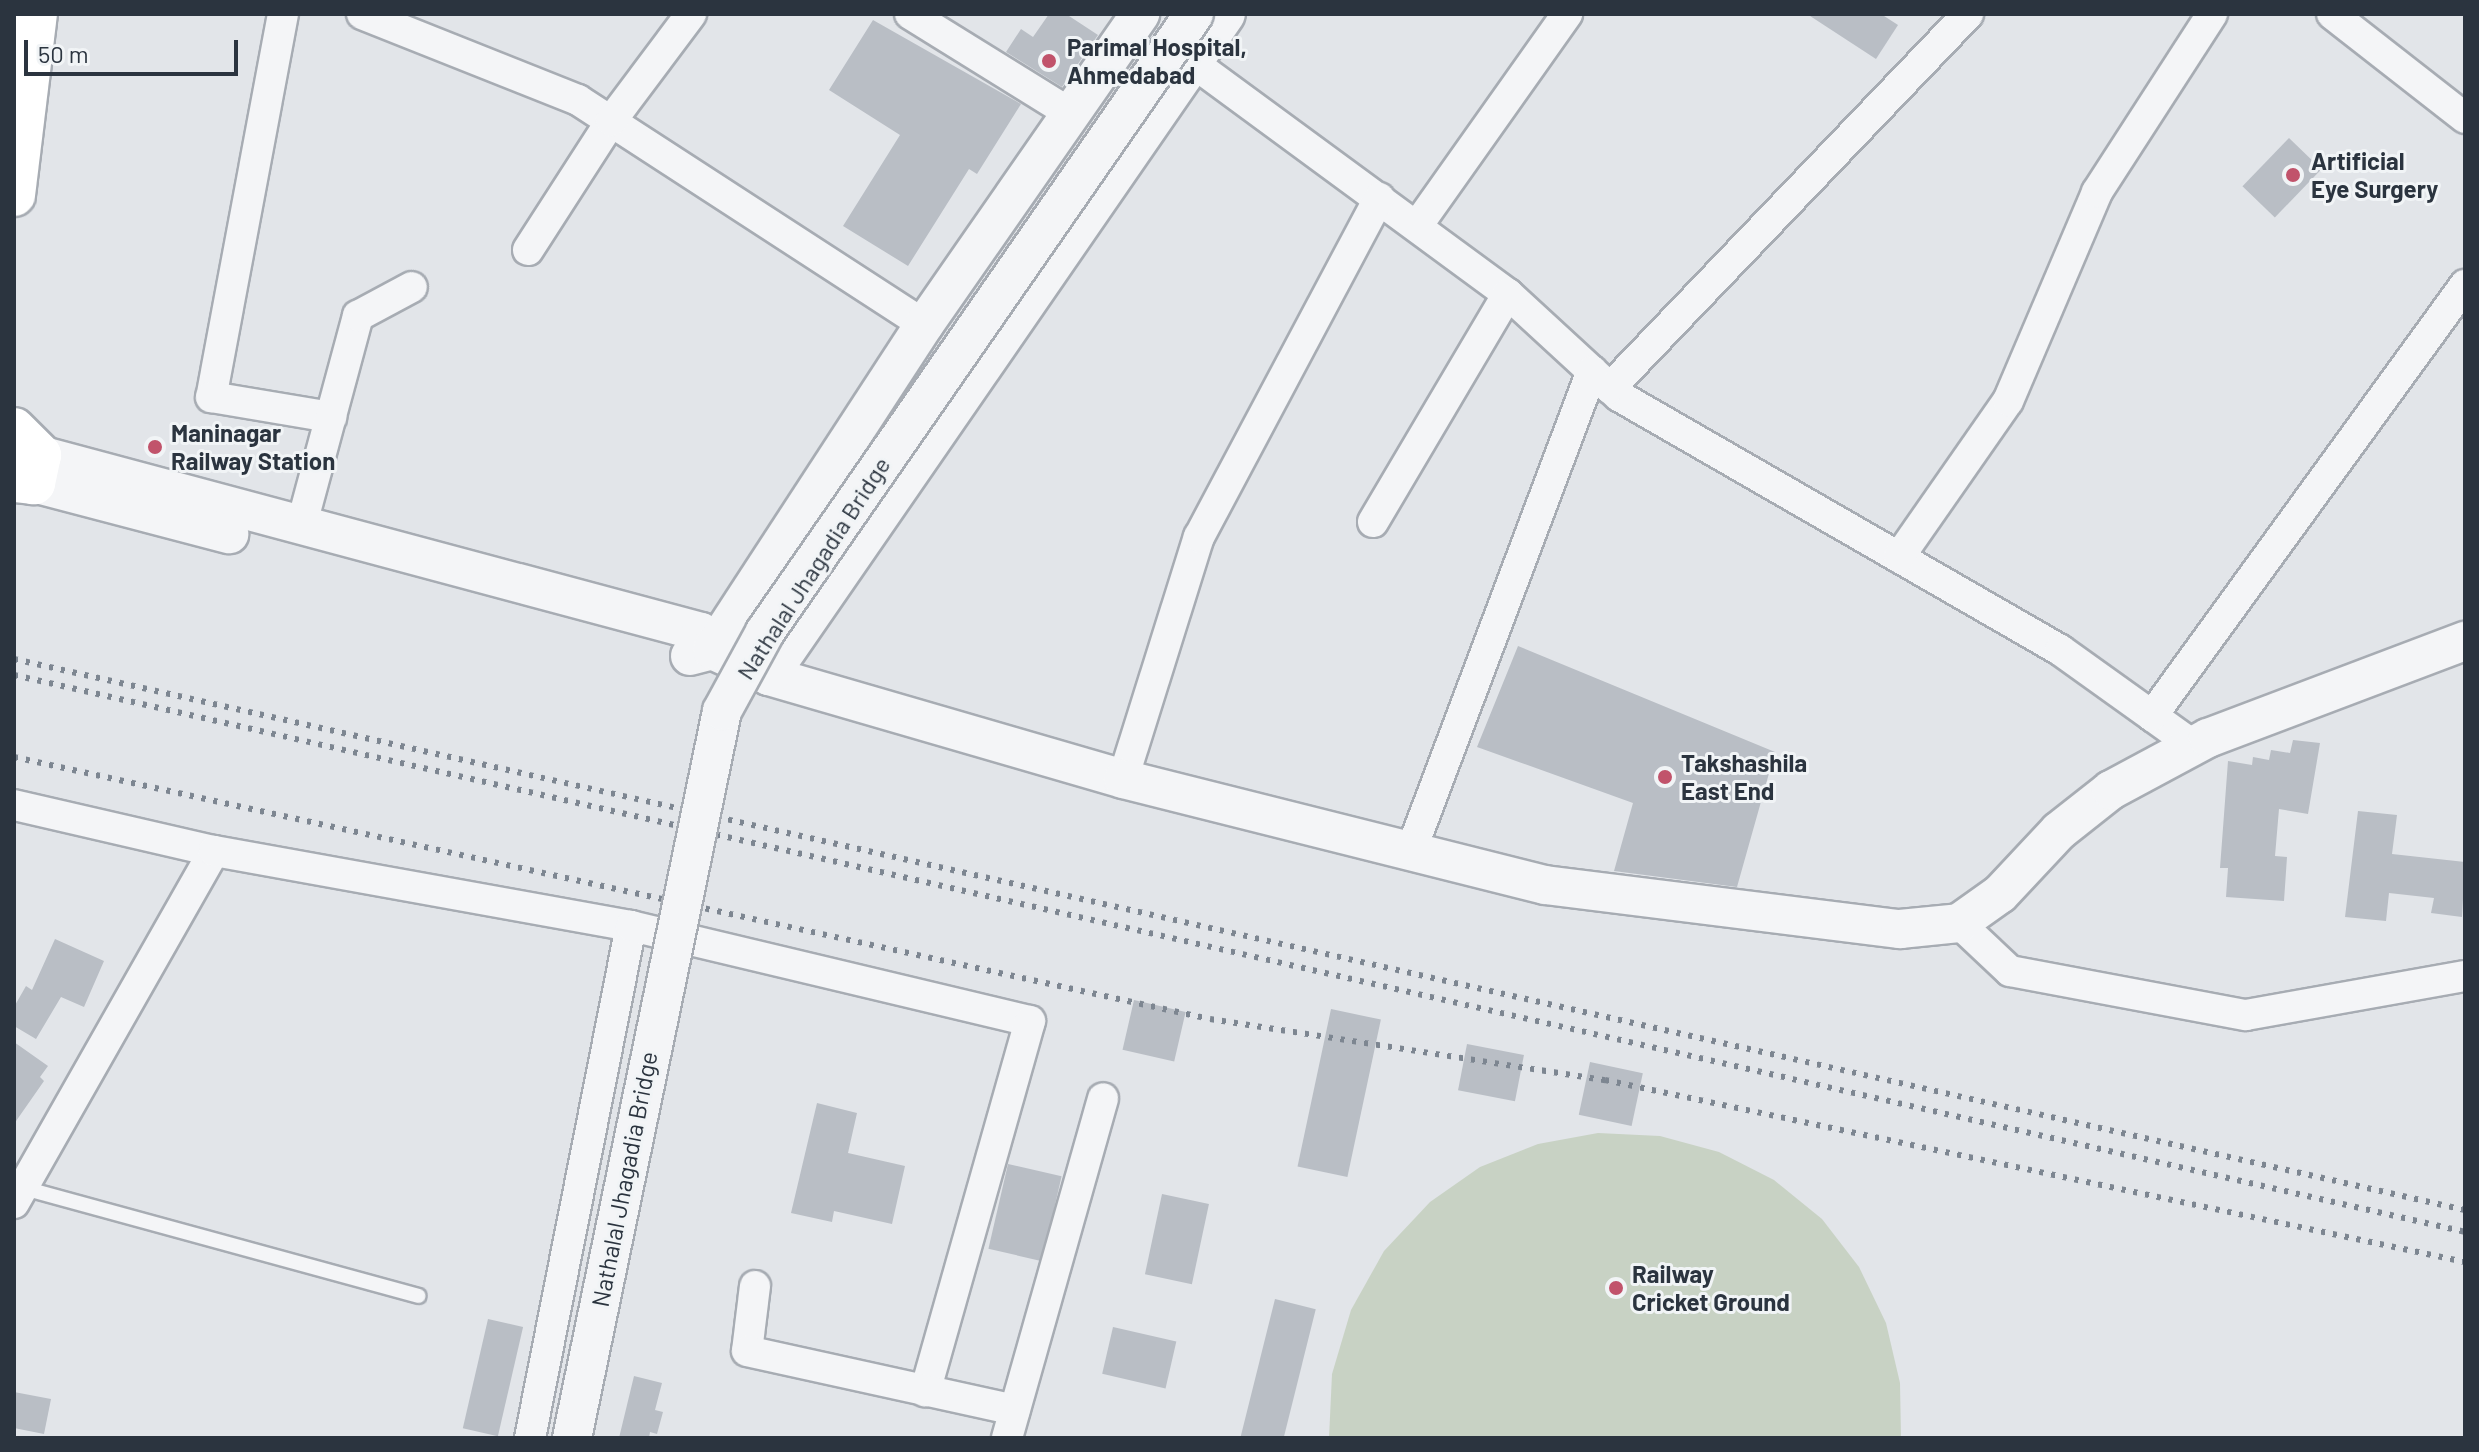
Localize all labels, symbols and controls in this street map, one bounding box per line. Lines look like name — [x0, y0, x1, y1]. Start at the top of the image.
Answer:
scale bar — [28, 24, 242, 74]
place label: Parimal Hospital, Ahmedabad — [1067, 33, 1247, 89]
text: 50 m — [38, 39, 89, 68]
marker: Parimal Hospital, Ahmedabad — [1038, 50, 1060, 72]
place label: Artificial Eye Surgery — [2311, 147, 2438, 203]
marker: Artificial Eye Surgery — [2282, 164, 2304, 186]
place label: Maninagar Railway Station — [171, 419, 335, 475]
marker: Maninagar Railway Station — [146, 438, 164, 456]
street label: Nathalal Jhagadia Bridge — [730, 451, 896, 685]
place label: Takshashila East End — [1681, 749, 1807, 805]
marker: Takshashila East End — [1656, 768, 1674, 786]
street label: Nathalal Jhagadia Bridge — [585, 1049, 663, 1309]
place label: Railway Cricket Ground — [1632, 1260, 1790, 1316]
marker: Railway Cricket Ground — [1607, 1279, 1625, 1297]

